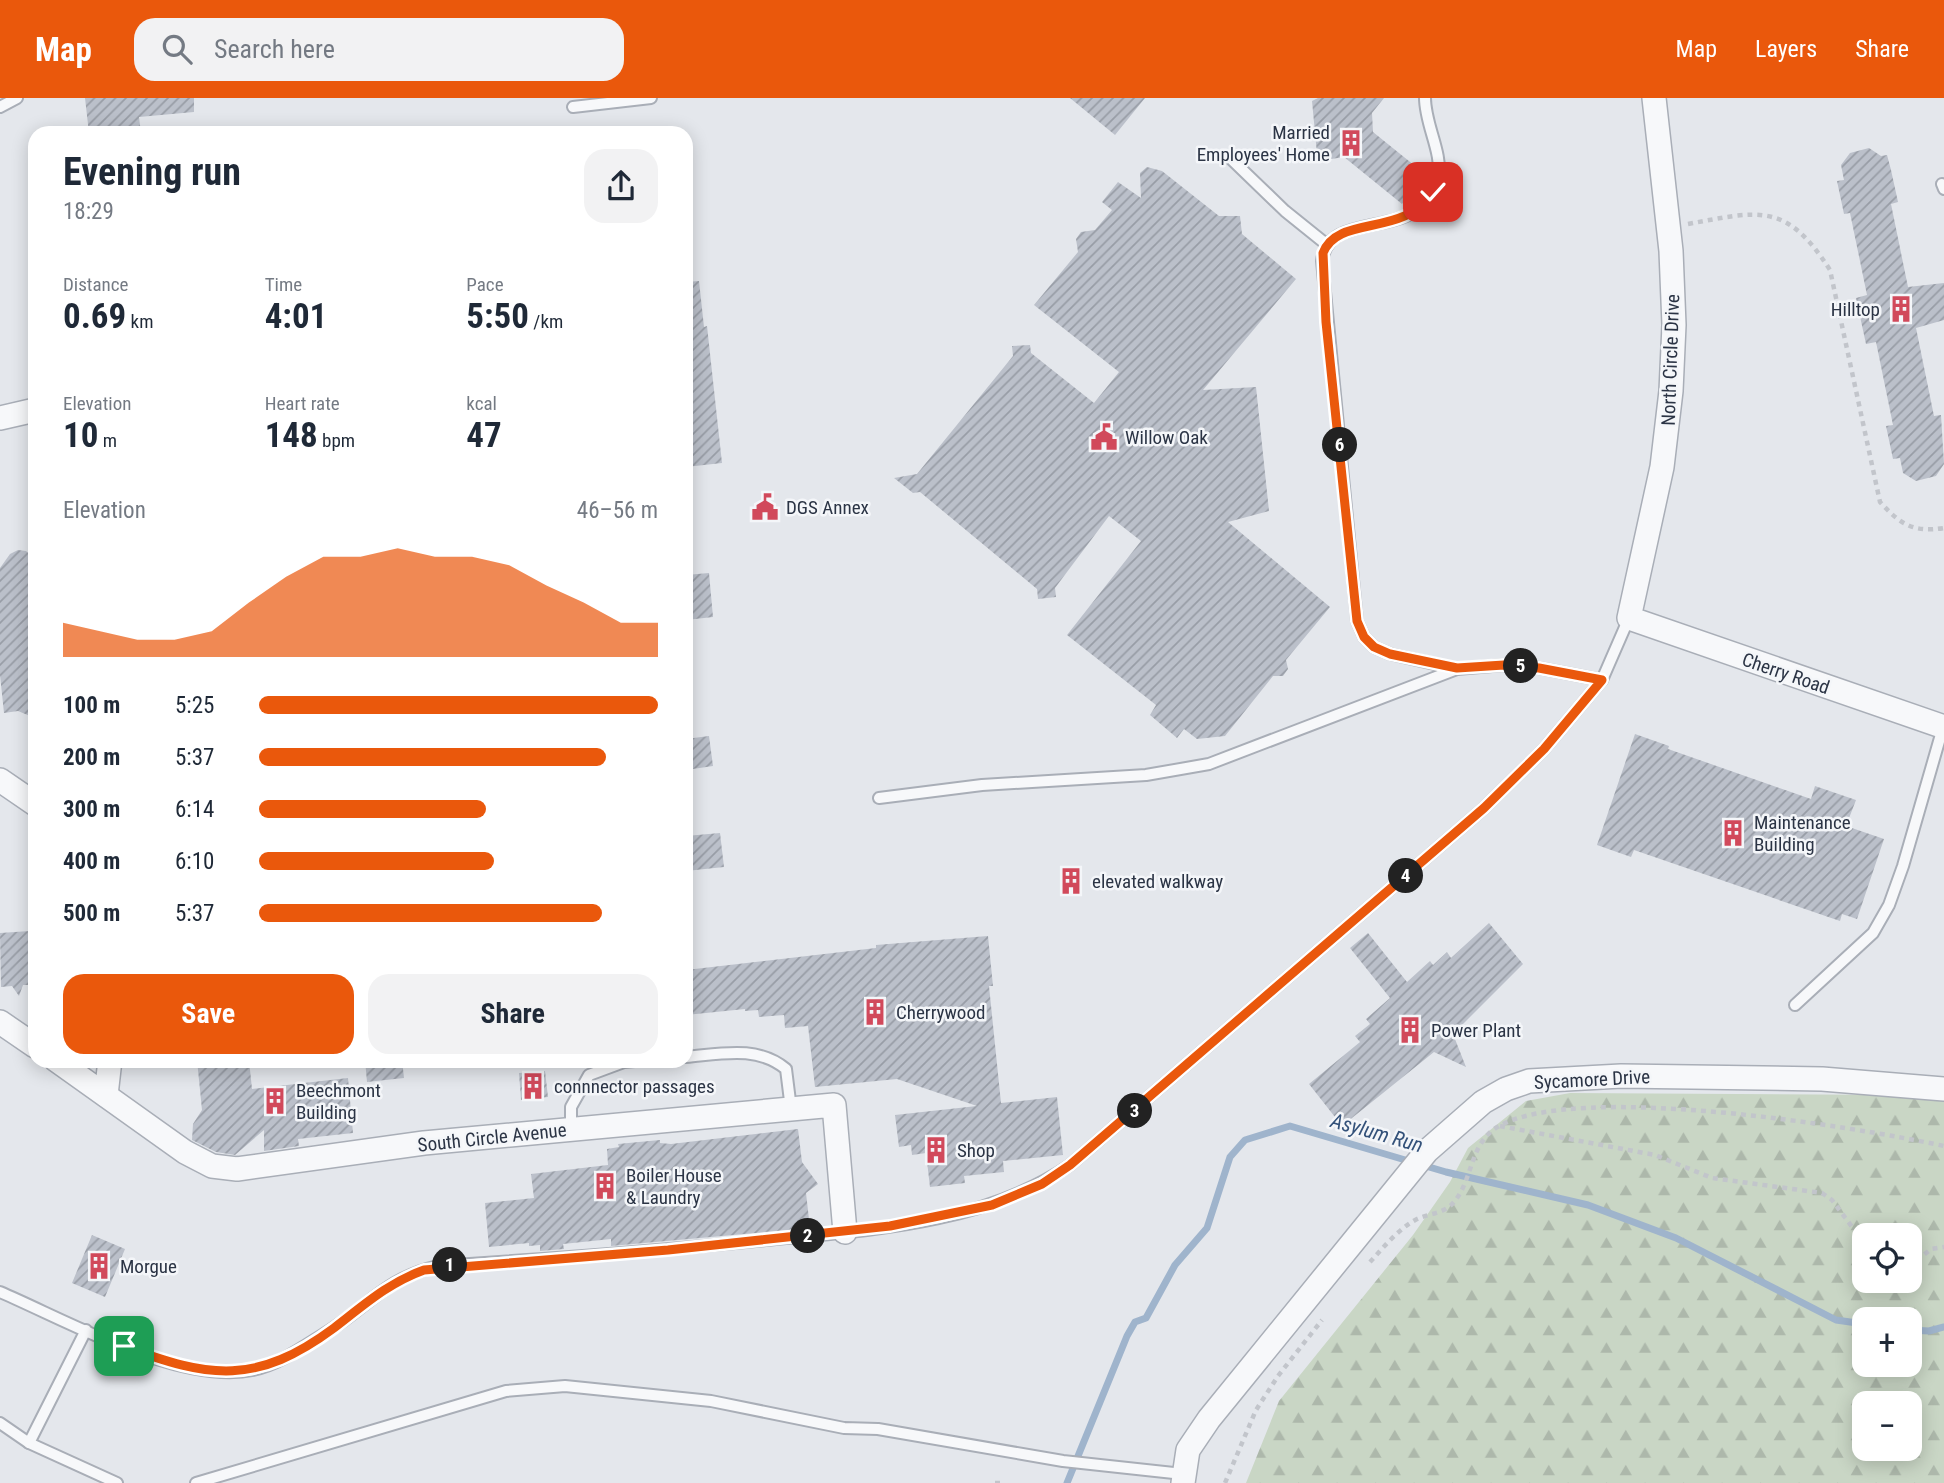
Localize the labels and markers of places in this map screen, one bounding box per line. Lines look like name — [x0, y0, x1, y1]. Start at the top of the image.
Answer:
place label: Married Employees' Home — [1197, 121, 1330, 166]
building icon: Married Employees' Home — [1336, 128, 1366, 158]
pin — [1403, 162, 1463, 222]
building icon: Hilltop — [1886, 294, 1916, 324]
place label: Hilltop — [1831, 298, 1880, 321]
public building icon: Willow Oak — [1089, 422, 1119, 452]
place label: Willow Oak — [1125, 426, 1208, 449]
pin: 6 — [1322, 428, 1358, 462]
public building icon: DGS Annex — [750, 492, 780, 522]
place label: DGS Annex — [786, 496, 869, 519]
pin: 5 — [1504, 648, 1538, 684]
place label: Maintenance Building — [1754, 811, 1851, 856]
building icon: Maintenance Building — [1718, 818, 1748, 848]
pin: 4 — [1388, 858, 1424, 894]
building icon: elevated walkway — [1056, 866, 1086, 896]
place label: elevated walkway — [1092, 870, 1223, 893]
building icon: Cherrywood — [860, 997, 890, 1027]
place label: Cherrywood — [896, 1001, 985, 1024]
building icon: Power Plant — [1395, 1015, 1425, 1045]
place label: Power Plant — [1431, 1019, 1521, 1042]
building icon: connnector passages — [518, 1071, 548, 1101]
place label: connnector passages — [554, 1075, 715, 1098]
place label: Beechmont Building — [296, 1079, 381, 1124]
building icon: Beechmont Building — [260, 1086, 290, 1116]
pin: 3 — [1118, 1094, 1152, 1128]
building icon: Shop — [921, 1135, 951, 1165]
place label: Shop — [957, 1139, 995, 1162]
place label: Boiler House & Laundry — [626, 1164, 722, 1209]
building icon: Boiler House & Laundry — [590, 1171, 620, 1201]
pin: 2 — [790, 1218, 826, 1254]
pin: 1 — [433, 1248, 468, 1282]
building icon: Morgue — [84, 1251, 114, 1281]
place label: Morgue — [120, 1255, 177, 1278]
pin — [94, 1316, 154, 1376]

